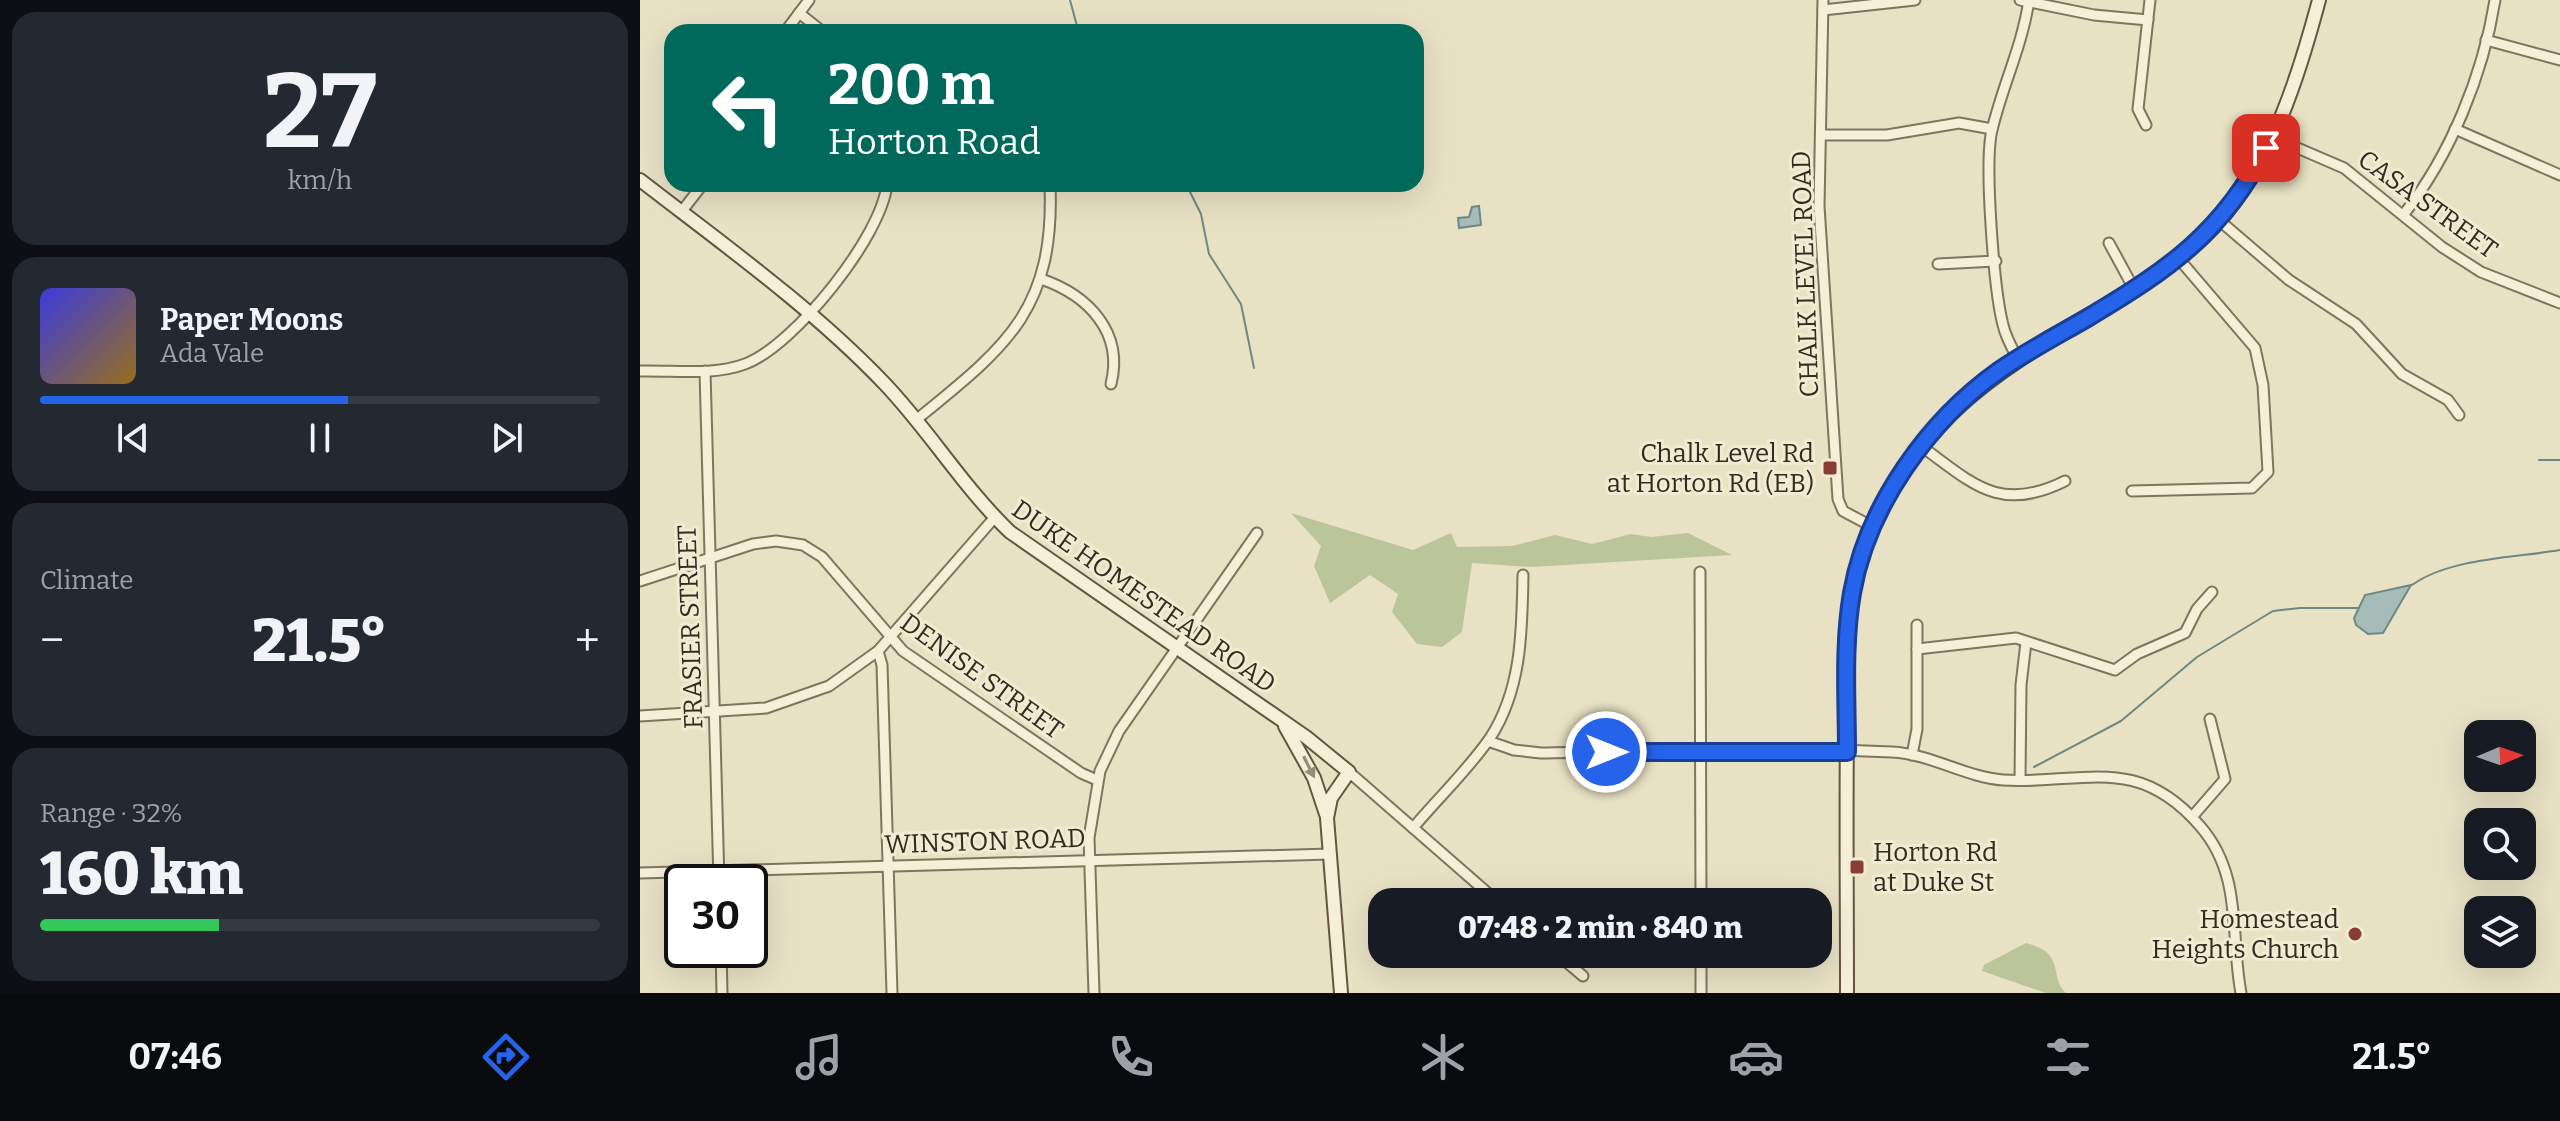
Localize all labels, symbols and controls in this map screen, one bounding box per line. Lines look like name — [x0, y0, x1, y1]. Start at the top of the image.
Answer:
text: 27 — [263, 50, 377, 175]
text: 200 m — [828, 52, 994, 119]
icon: left — [696, 56, 800, 160]
pin — [2232, 114, 2300, 182]
text: Horton Road — [828, 120, 1041, 164]
icon: arrive — [2244, 126, 2288, 170]
street label: CASA STREET — [2352, 143, 2503, 265]
street label: CHALK LEVEL ROAD — [1786, 150, 1825, 398]
text: km/h — [288, 165, 352, 196]
text: Paper Moons — [160, 302, 343, 338]
text: Ada Vale — [160, 338, 264, 369]
icon: previous — [111, 416, 155, 460]
icon: pause — [298, 416, 342, 460]
icon: next — [485, 416, 529, 460]
place label: Chalk Level Rd at Horton Rd (EB) — [1607, 438, 1814, 499]
marker: Chalk Level Rd at Horton Rd (EB) — [1821, 459, 1839, 477]
street label: DUKE HOMESTEAD ROAD — [1006, 493, 1281, 699]
street label: FRASIER STREET — [671, 524, 710, 730]
text: Climate — [40, 565, 134, 596]
text: 21.5° — [252, 605, 387, 677]
street label: DENISE STREET — [894, 607, 1069, 746]
text: − — [40, 614, 64, 667]
text: + — [575, 614, 600, 667]
position arrow — [1564, 710, 1648, 794]
north arrow — [2464, 720, 2536, 792]
map controls — [2464, 720, 2536, 968]
one-way arrow — [1302, 755, 1315, 778]
text: Range · 32% — [40, 798, 183, 829]
button: search — [2464, 808, 2536, 880]
street label: WINSTON ROAD — [884, 822, 1086, 861]
place label: Horton Rd at Duke St — [1873, 837, 1997, 898]
text: 160 km — [40, 838, 243, 910]
marker: Horton Rd at Duke St — [1848, 858, 1866, 876]
speed limit sign: 30 — [664, 864, 768, 968]
button: layers — [2464, 896, 2536, 968]
place label: Homestead Heights Church — [2151, 904, 2339, 965]
text: 07:48 · 2 min · 840 m — [1458, 910, 1742, 946]
marker: Homestead Heights Church — [2346, 925, 2364, 943]
icon: directions — [478, 1029, 534, 1085]
icon: music — [791, 1029, 847, 1085]
icon: phone — [1103, 1029, 1159, 1085]
icon: climate — [1415, 1029, 1471, 1085]
icon: car — [1728, 1029, 1784, 1085]
icon: filters — [2040, 1029, 2096, 1085]
text: 07:46 — [128, 1035, 222, 1079]
text: 21.5° — [2352, 1035, 2432, 1079]

